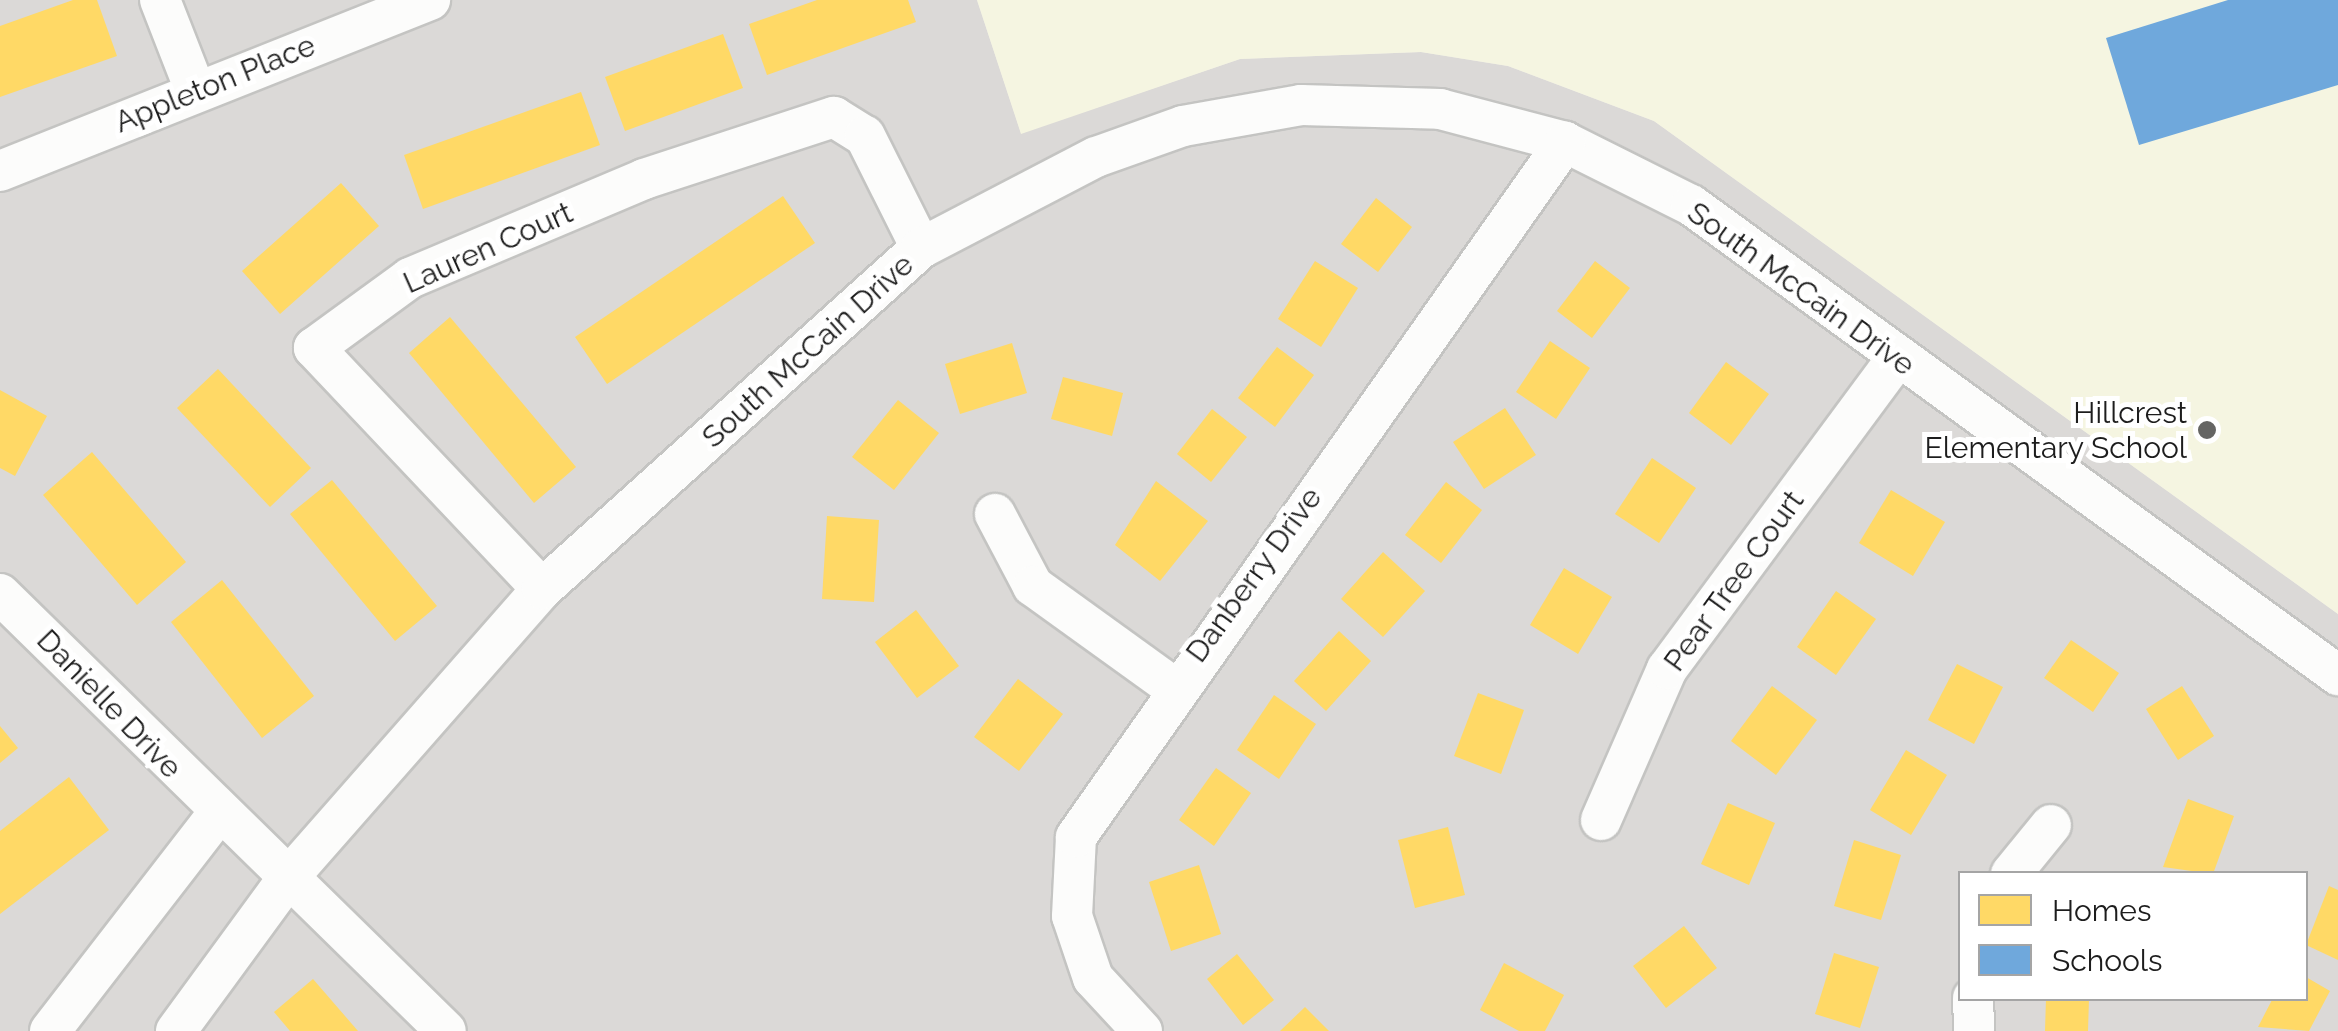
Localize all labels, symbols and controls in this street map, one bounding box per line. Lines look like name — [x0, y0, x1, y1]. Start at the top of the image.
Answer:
street label: Appleton Place — [110, 27, 320, 141]
street label: Lauren Court — [398, 195, 578, 301]
street label: South McCain Drive — [1681, 195, 1921, 383]
street label: South McCain Drive — [695, 247, 921, 455]
place label: Hillcrest Elementary School — [1924, 395, 2187, 466]
marker: Hillcrest Elementary School — [2196, 419, 2218, 441]
street label: Danberry Drive — [1178, 480, 1330, 670]
street label: Pear Tree Court — [1656, 483, 1812, 679]
street label: Danielle Drive — [29, 622, 189, 786]
legend — [1958, 871, 2308, 1001]
text: Homes — [2052, 893, 2151, 928]
text: Schools — [2052, 943, 2163, 978]

